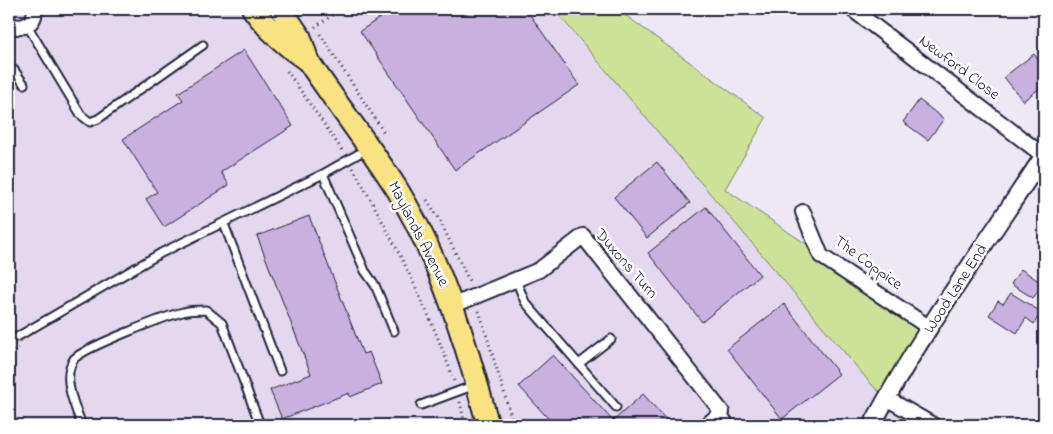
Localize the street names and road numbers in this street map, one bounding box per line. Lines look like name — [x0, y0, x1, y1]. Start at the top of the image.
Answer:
street label: Newford Close — [913, 29, 1005, 107]
street label: Maylands Avenue — [381, 177, 455, 292]
street label: Duxons Turn — [588, 223, 663, 304]
street label: The Coppice — [829, 230, 908, 297]
street label: Wood Lane End — [918, 240, 994, 338]

